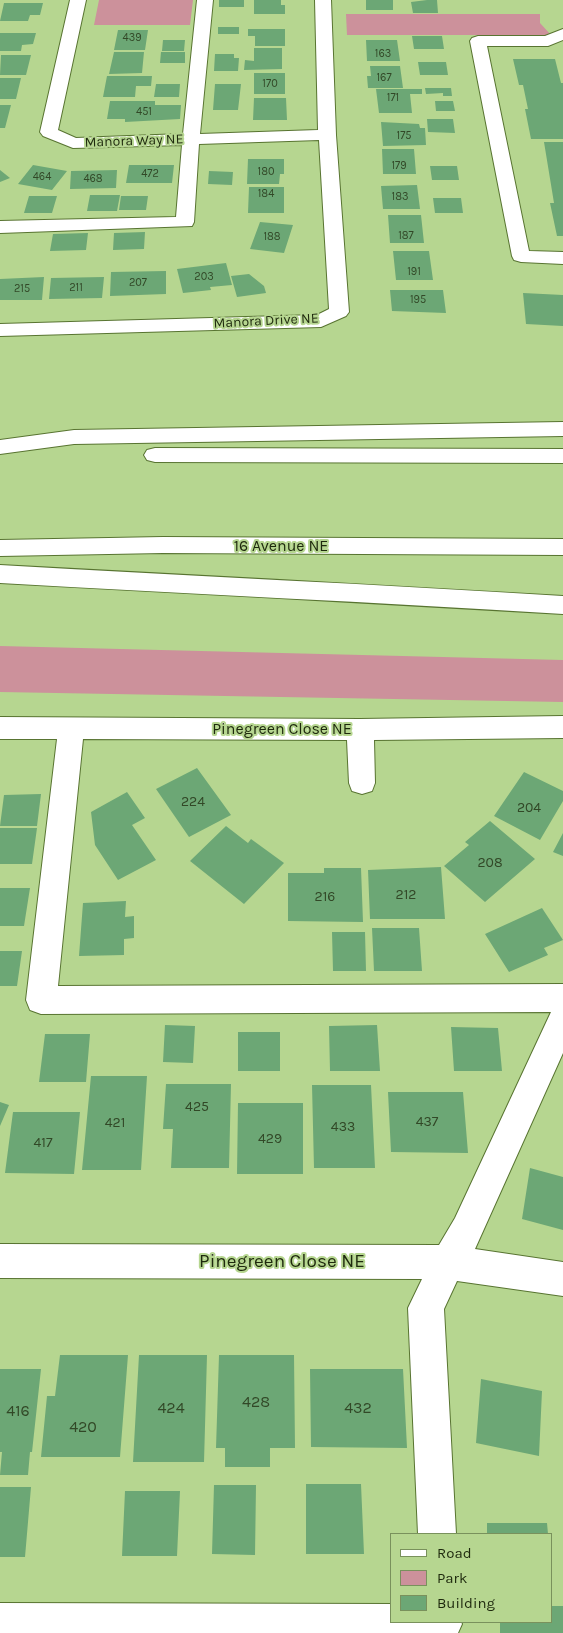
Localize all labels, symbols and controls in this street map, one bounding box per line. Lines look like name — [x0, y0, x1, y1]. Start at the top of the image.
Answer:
house number: 439 — [122, 31, 142, 45]
house number: 163 — [375, 47, 391, 61]
house number: 167 — [376, 71, 392, 85]
house number: 170 — [262, 77, 278, 91]
house number: 171 — [387, 91, 399, 105]
house number: 451 — [136, 105, 152, 119]
house number: 175 — [396, 129, 412, 143]
street label: Manora Way NE — [84, 131, 184, 151]
house number: 179 — [391, 159, 407, 173]
house number: 180 — [258, 165, 274, 179]
house number: 472 — [141, 167, 159, 181]
house number: 464 — [33, 170, 51, 184]
house number: 468 — [83, 172, 103, 186]
house number: 184 — [258, 187, 274, 201]
house number: 183 — [392, 190, 408, 204]
house number: 187 — [398, 229, 414, 243]
house number: 188 — [263, 230, 281, 244]
house number: 191 — [407, 265, 421, 279]
house number: 203 — [194, 270, 214, 284]
house number: 207 — [129, 276, 147, 290]
house number: 211 — [69, 281, 83, 295]
house number: 215 — [14, 282, 30, 296]
house number: 195 — [410, 293, 426, 307]
street label: Manora Drive NE — [213, 310, 319, 332]
street label: 16 Avenue NE — [234, 536, 328, 556]
street label: Pinegreen Close NE — [212, 719, 352, 739]
house number: 224 — [181, 794, 205, 810]
house number: 204 — [517, 800, 541, 816]
house number: 208 — [477, 855, 503, 871]
house number: 212 — [396, 887, 416, 903]
house number: 216 — [315, 889, 335, 905]
house number: 425 — [185, 1099, 209, 1115]
house number: 437 — [416, 1114, 438, 1130]
house number: 421 — [105, 1115, 125, 1131]
house number: 433 — [331, 1119, 355, 1135]
house number: 429 — [258, 1131, 282, 1147]
house number: 417 — [33, 1135, 53, 1151]
street label: Pinegreen Close NE — [199, 1251, 365, 1273]
house number: 428 — [242, 1392, 270, 1412]
house number: 424 — [157, 1398, 185, 1418]
house number: 432 — [344, 1398, 372, 1418]
house number: 416 — [6, 1401, 30, 1421]
house number: 420 — [69, 1417, 97, 1437]
legend — [390, 1533, 553, 1623]
text: Road — [437, 1544, 472, 1562]
text: Park — [437, 1569, 467, 1587]
text: Building — [437, 1594, 495, 1612]

